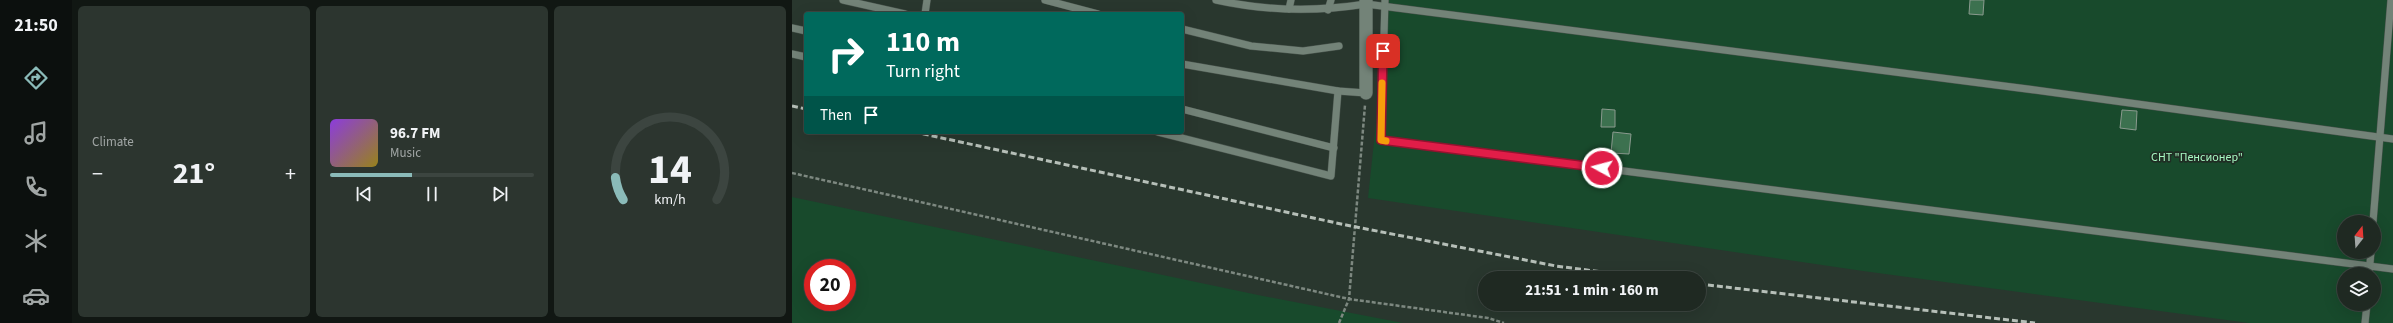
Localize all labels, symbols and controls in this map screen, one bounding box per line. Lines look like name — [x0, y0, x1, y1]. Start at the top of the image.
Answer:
text: 21:50 — [14, 13, 58, 38]
text: 110 m — [886, 22, 960, 62]
icon: right — [820, 28, 872, 80]
pin — [1366, 34, 1400, 68]
icon: arrive — [1372, 40, 1394, 62]
text: Turn right — [886, 59, 960, 84]
icon: directions — [22, 64, 50, 92]
icon: arrive — [860, 104, 882, 126]
text: Then — [820, 105, 852, 126]
icon: music — [22, 119, 50, 147]
text: 96.7 FM — [390, 123, 441, 144]
text: Climate — [92, 133, 134, 151]
text: 14 — [648, 139, 692, 199]
text: Music — [390, 144, 421, 162]
position arrow — [1581, 147, 1623, 189]
park label: СНТ "Пенсионер" — [2151, 149, 2243, 166]
text: 21° — [173, 152, 215, 195]
text: − — [92, 158, 103, 190]
text: + — [285, 158, 296, 190]
icon: phone — [22, 173, 50, 201]
icon: previous — [353, 183, 375, 205]
icon: pause — [421, 183, 443, 205]
icon: next — [489, 183, 511, 205]
text: km/h — [654, 188, 686, 209]
north arrow — [2337, 215, 2381, 259]
map controls — [2337, 215, 2381, 311]
icon: climate — [22, 227, 50, 255]
speed limit sign: 20 — [804, 259, 856, 311]
button: layers — [2337, 267, 2381, 311]
text: 21:51 · 1 min · 160 m — [1525, 280, 1659, 301]
icon: car — [22, 282, 50, 310]

